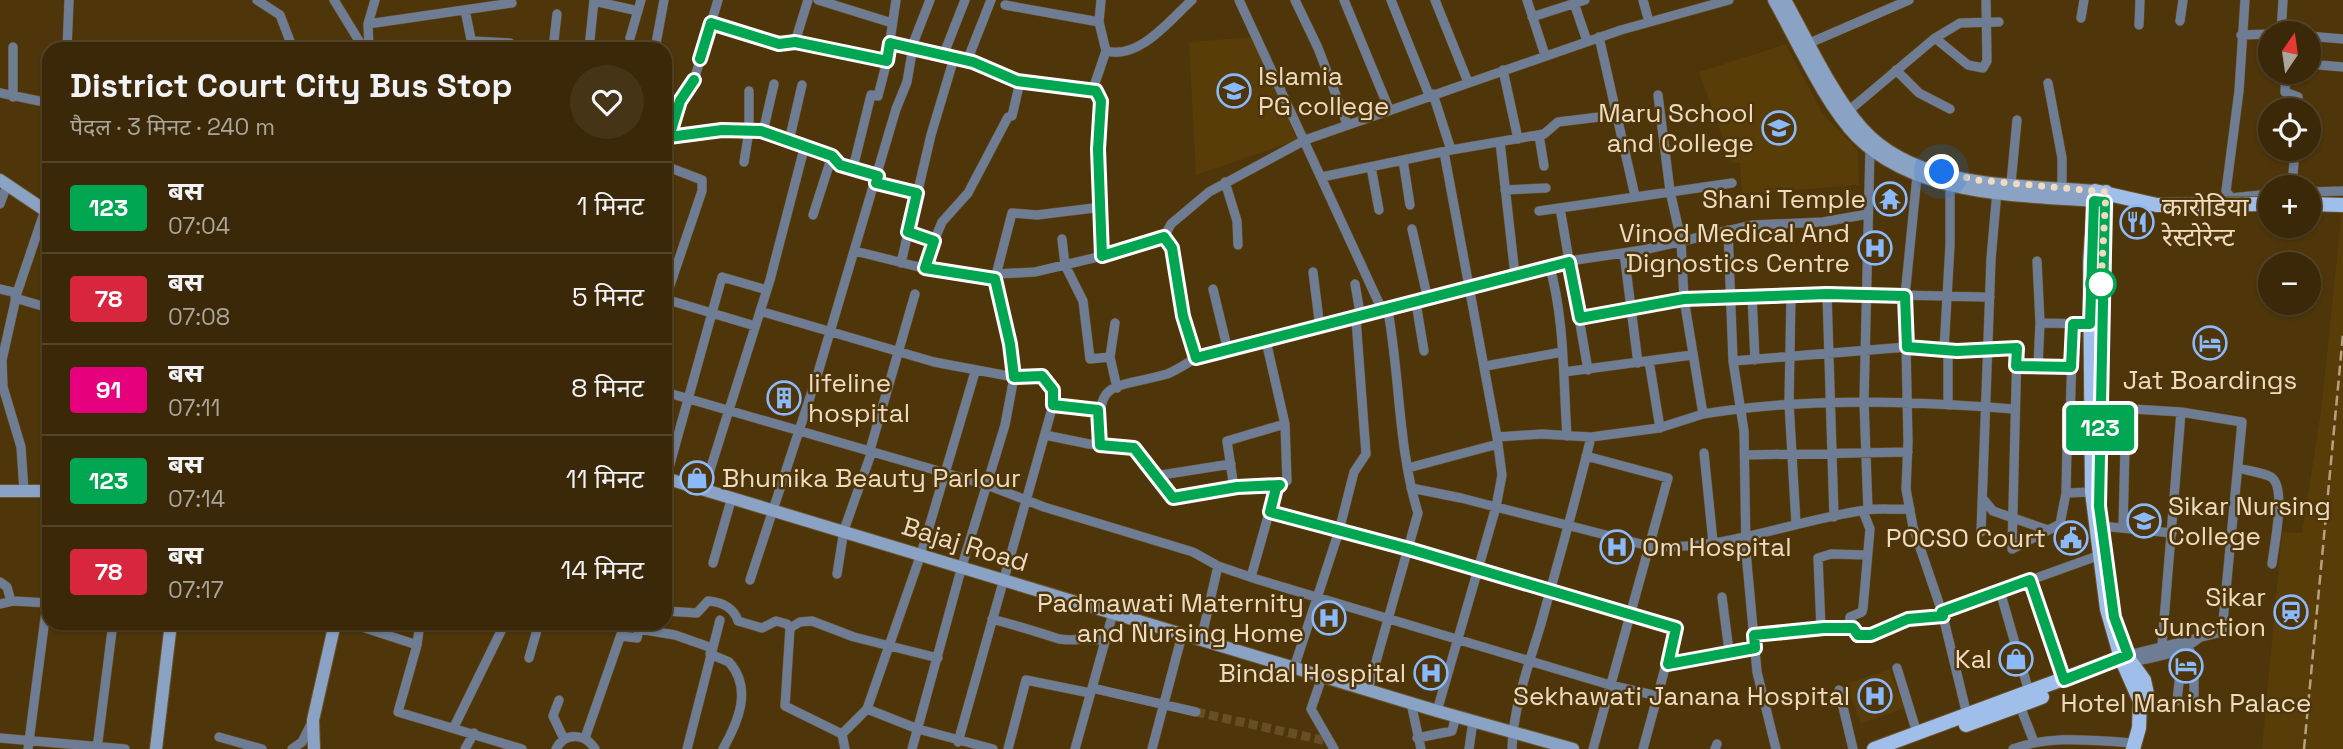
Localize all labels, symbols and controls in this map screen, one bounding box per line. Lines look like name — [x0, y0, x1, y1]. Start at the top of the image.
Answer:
north arrow — [2258, 21, 2320, 84]
map controls — [2258, 21, 2321, 315]
place label: Islamia PG college — [1258, 59, 1389, 123]
text: District Court City Bus Stop — [70, 65, 513, 107]
button: heart — [570, 65, 644, 139]
school or university icon: Islamia PG college — [1215, 72, 1253, 110]
place label: Maru School and College — [1598, 96, 1754, 160]
button: locate — [2258, 98, 2321, 161]
school or university icon: Maru School and College — [1760, 109, 1798, 147]
text: पैदल · 3 मिनट · 240 m — [70, 112, 275, 142]
your location — [1924, 154, 1959, 189]
text: बस — [168, 174, 203, 208]
button: + — [2258, 175, 2321, 238]
temple icon: Shani Temple — [1871, 180, 1909, 218]
place label: Shani Temple — [1702, 182, 1866, 216]
text: 1 मिनट — [577, 189, 644, 223]
place label: कारोडिया रेस्टोरेन्ट — [2161, 190, 2250, 254]
text: 123 — [89, 192, 128, 223]
restaurant icon: कारोडिया रेस्टोरेन्ट — [2118, 203, 2156, 241]
text: 07:04 — [168, 211, 230, 241]
place label: Vinod Medical And Dignostics Centre — [1619, 216, 1850, 280]
hospital icon: Vinod Medical And Dignostics Centre — [1856, 229, 1894, 267]
button: − — [2258, 252, 2321, 315]
text: बस — [168, 265, 203, 299]
unlabelled marker — [2086, 269, 2116, 299]
text: 5 मिनट — [572, 280, 644, 314]
text: 78 — [95, 283, 122, 314]
text: 07:08 — [168, 302, 230, 332]
hotel icon: Jat Boardings — [2191, 324, 2229, 362]
text: बस — [168, 356, 203, 390]
place label: Jat Boardings — [2123, 363, 2297, 397]
place label: lifeline hospital — [808, 366, 910, 430]
text: 8 मिनट — [571, 371, 644, 405]
text: 91 — [96, 374, 121, 405]
building icon: lifeline hospital — [765, 379, 803, 417]
text: 07:11 — [168, 393, 220, 423]
line badge: 123 — [2060, 405, 2140, 451]
text: 123 — [2080, 412, 2120, 443]
text: बस — [168, 447, 203, 481]
shop icon: Bhumika Beauty Parlour — [678, 459, 716, 497]
place label: Bhumika Beauty Parlour — [722, 461, 1021, 495]
text: 11 मिनट — [566, 462, 644, 496]
text: 123 — [89, 465, 128, 496]
text: 07:14 — [168, 484, 225, 514]
place label: Sikar Nursing College — [2168, 489, 2331, 553]
school or university icon: Sikar Nursing College — [2125, 502, 2163, 540]
street label: Bajaj Road — [898, 509, 1032, 579]
public building icon: POCSO Court — [2052, 519, 2090, 557]
place label: POCSO Court — [1886, 521, 2046, 555]
hospital icon: Om Hospital — [1598, 528, 1636, 566]
place label: Om Hospital — [1642, 530, 1792, 564]
text: बस — [168, 538, 203, 572]
text: 14 मिनट — [560, 553, 644, 587]
text: 78 — [95, 556, 122, 587]
text: 07:17 — [168, 575, 224, 605]
place label: Sikar Junction — [2154, 580, 2266, 644]
place label: Padmawati Maternity and Nursing Home — [1037, 586, 1304, 650]
station icon: Sikar Junction — [2272, 593, 2310, 631]
hospital icon: Padmawati Maternity and Nursing Home — [1310, 599, 1348, 637]
shop icon: Kal — [1997, 640, 2035, 678]
place label: Kal — [1955, 642, 1992, 676]
hotel icon: Hotel Manish Palace — [2167, 647, 2205, 685]
hospital icon: Bindal Hospital — [1412, 654, 1450, 692]
place label: Bindal Hospital — [1219, 656, 1406, 690]
hospital icon: Sekhawati Janana Hospital — [1856, 677, 1894, 715]
place label: Sekhawati Janana Hospital — [1513, 679, 1850, 713]
place label: Hotel Manish Palace — [2061, 686, 2311, 720]

